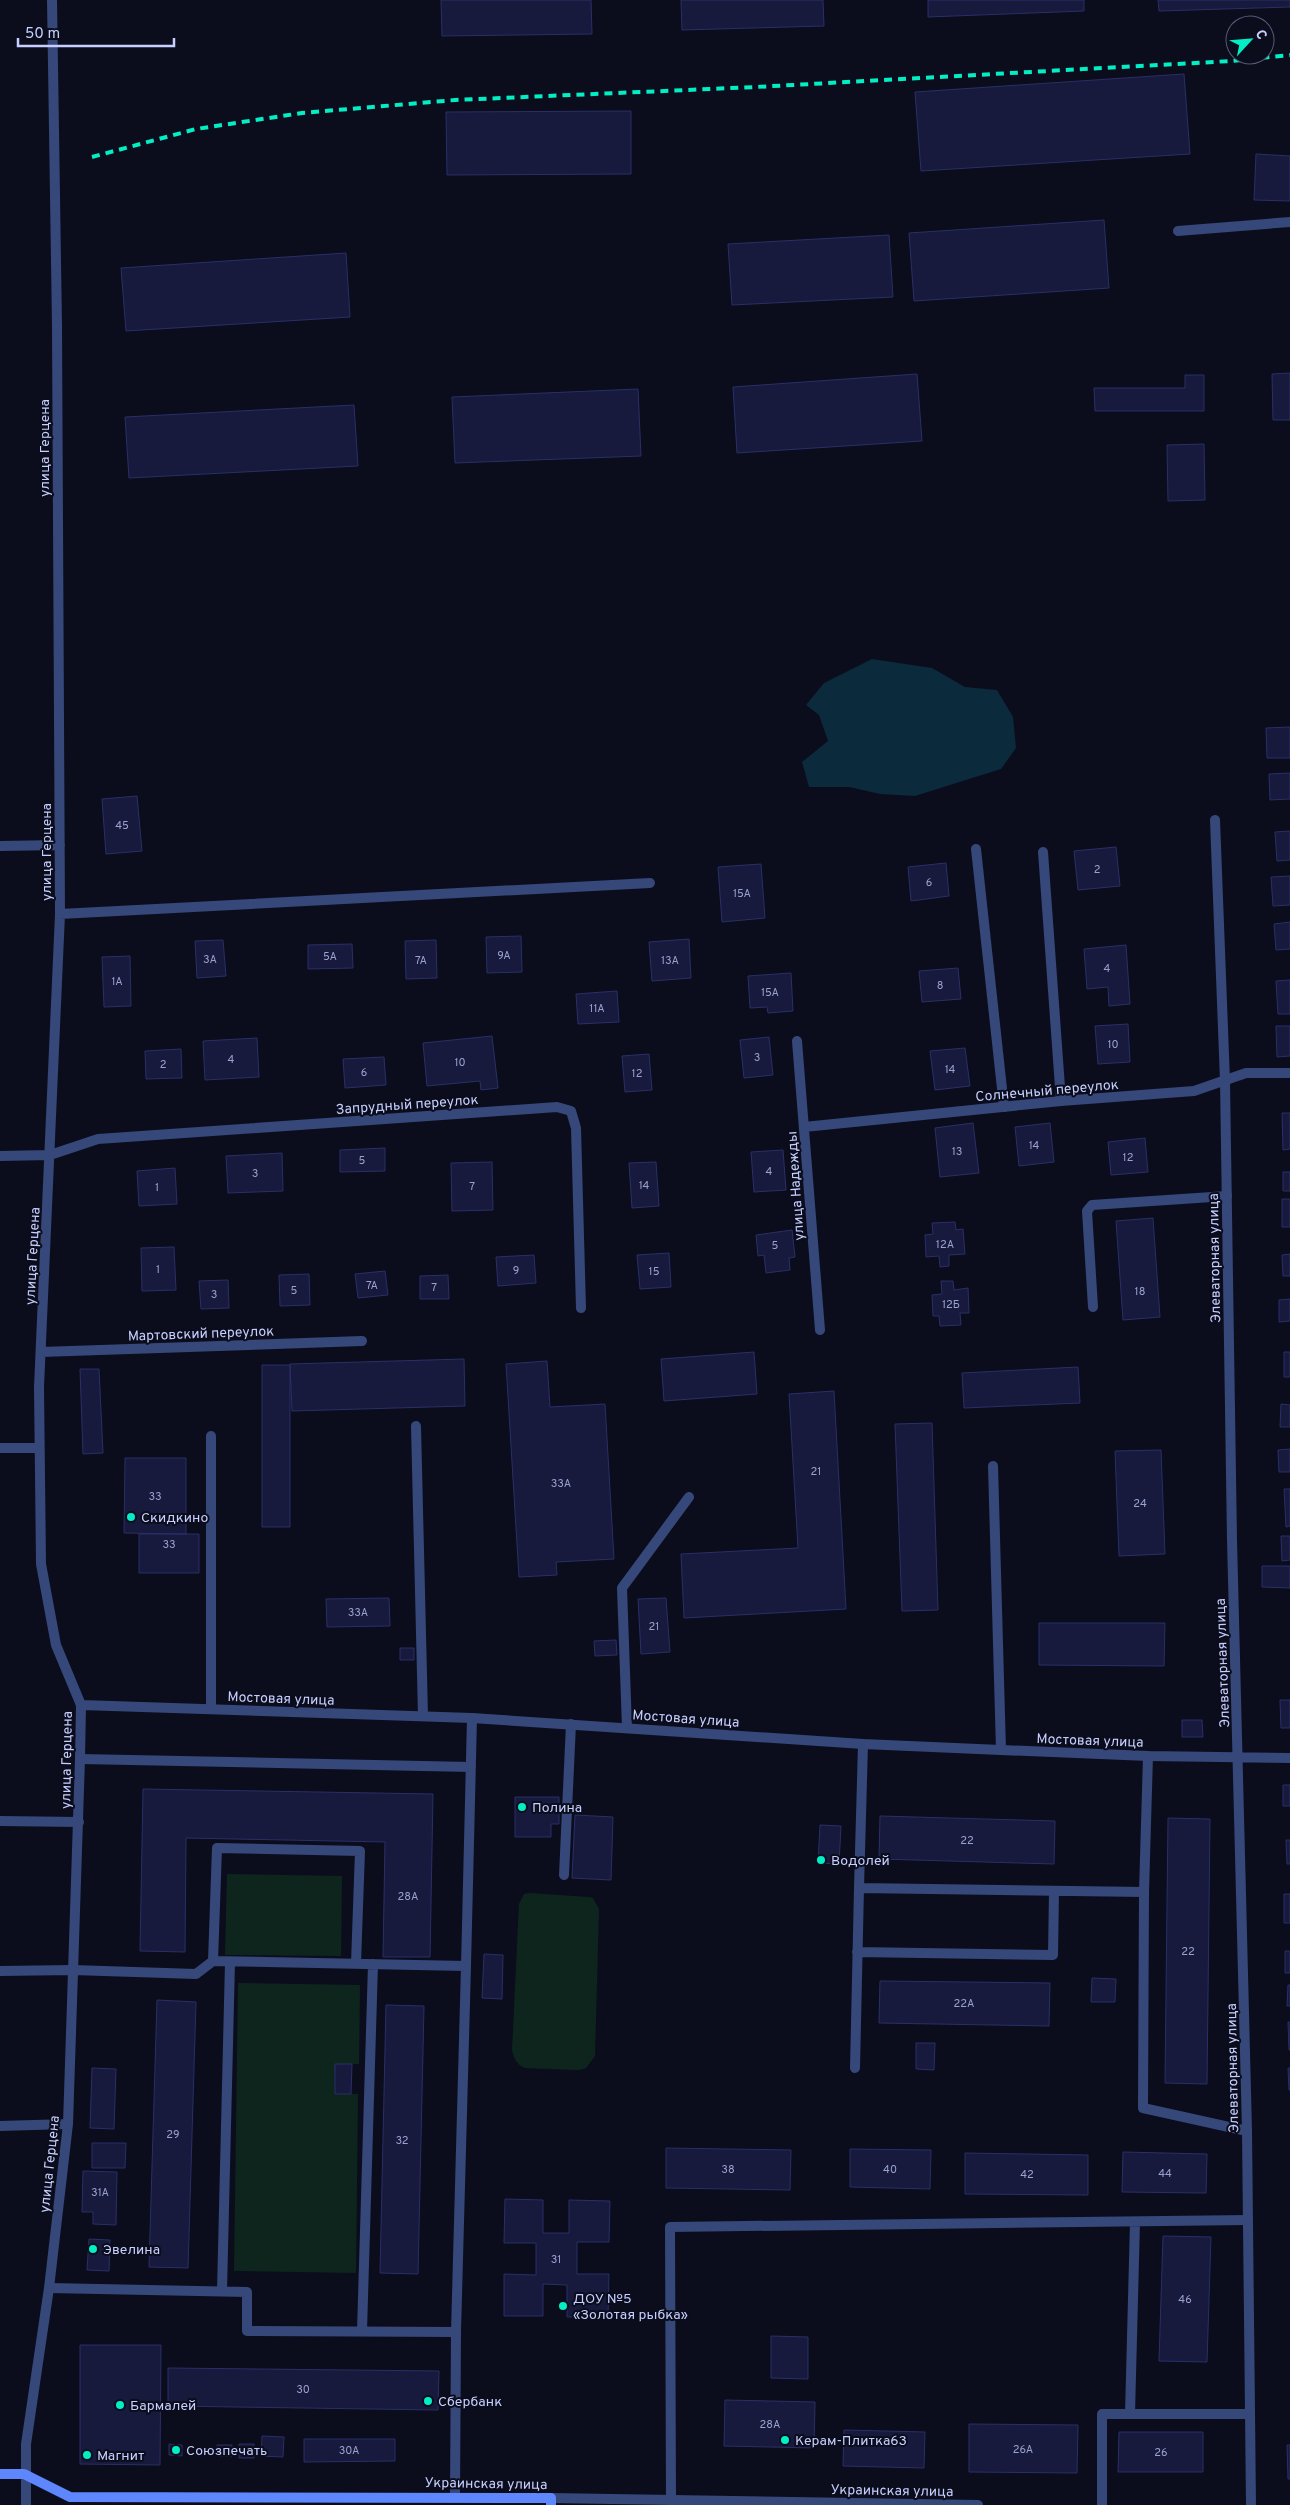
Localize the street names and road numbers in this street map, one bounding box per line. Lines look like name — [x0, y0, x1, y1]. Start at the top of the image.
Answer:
street label: улица Герцена — [37, 399, 54, 497]
street label: улица Герцена — [39, 803, 56, 901]
street label: Солнечный переулок — [975, 1077, 1119, 1106]
street label: Запрудный переулок — [335, 1092, 479, 1119]
street label: улица Надежды — [784, 1131, 809, 1241]
street label: Элеваторная улица — [1206, 1193, 1225, 1323]
street label: улица Герцена — [22, 1207, 45, 1305]
street label: Мартовский переулок — [128, 1323, 275, 1346]
street label: Элеваторная улица — [1213, 1598, 1234, 1728]
street label: Мостовая улица — [227, 1689, 335, 1710]
street label: Мостовая улица — [632, 1707, 740, 1732]
street label: улица Герцена — [58, 1711, 77, 1809]
street label: Мостовая улица — [1036, 1731, 1144, 1752]
street label: Элеваторная улица — [1224, 2003, 1243, 2133]
street label: улица Герцена — [37, 2115, 64, 2214]
street label: Украинская улица — [424, 2475, 547, 2494]
street label: Украинская улица — [830, 2482, 953, 2501]

